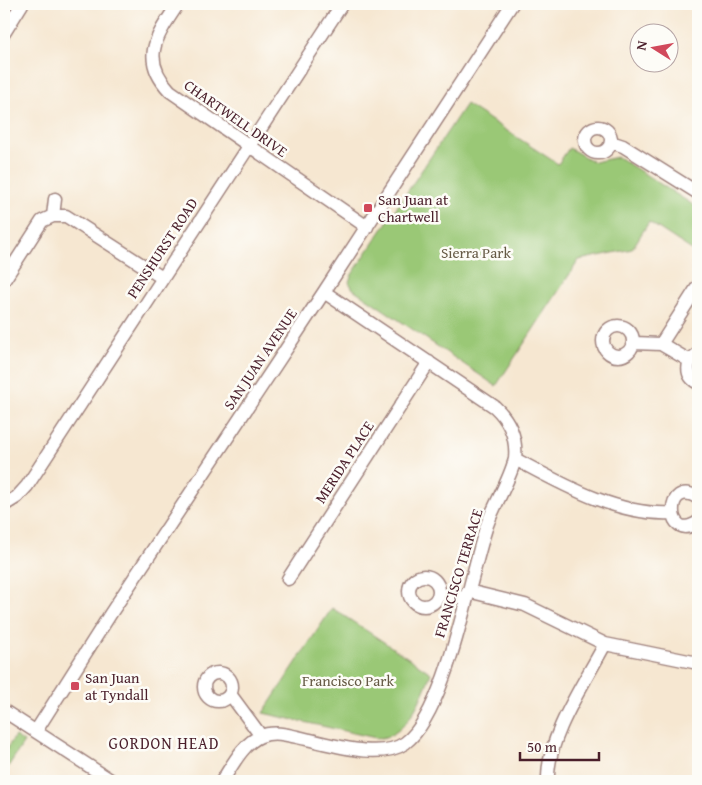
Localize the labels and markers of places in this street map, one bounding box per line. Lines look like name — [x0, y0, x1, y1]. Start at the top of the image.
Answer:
place label: San Juan at Chartwell — [378, 189, 449, 227]
marker: San Juan at Chartwell — [362, 202, 374, 214]
place label: San Juan at Tyndall — [85, 667, 149, 705]
marker: San Juan at Tyndall — [69, 680, 81, 692]

